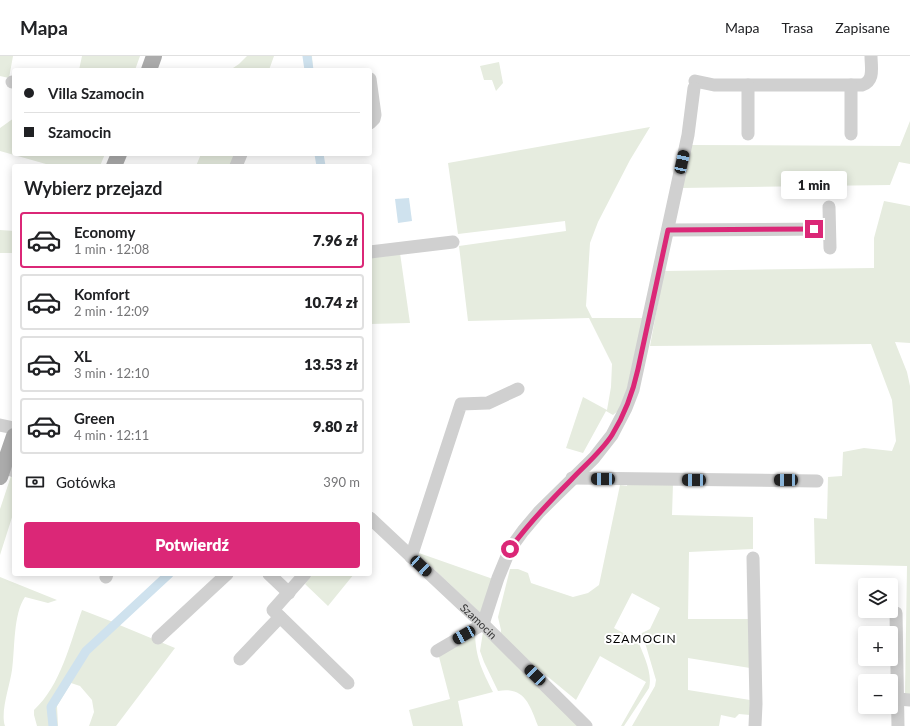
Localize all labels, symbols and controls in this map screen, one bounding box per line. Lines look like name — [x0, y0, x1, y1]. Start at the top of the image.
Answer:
text: Mapa — [20, 16, 68, 39]
text: Mapa — [725, 19, 760, 36]
text: Trasa — [782, 19, 813, 36]
text: Zapisane — [835, 19, 890, 36]
text: Villa Szamocin — [48, 84, 144, 102]
text: Szamocin — [48, 123, 111, 141]
car — [674, 149, 690, 175]
callout: 1 min — [781, 171, 847, 199]
text: Wybierz przejazd — [24, 177, 163, 199]
text: 1 min — [798, 177, 830, 193]
route end — [805, 220, 823, 238]
icon: car — [26, 222, 62, 258]
text: Economy — [74, 223, 135, 241]
text: 7.96 zł — [313, 231, 358, 249]
text: 1 min · 12:08 — [74, 241, 149, 257]
icon: car — [26, 284, 62, 320]
text: Komfort — [74, 285, 130, 303]
text: 10.74 zł — [304, 293, 358, 311]
text: 2 min · 12:09 — [74, 303, 149, 319]
icon: car — [26, 346, 62, 382]
text: XL — [74, 347, 92, 365]
text: 13.53 zł — [304, 355, 358, 373]
text: 3 min · 12:10 — [74, 365, 149, 381]
icon: car — [26, 408, 62, 444]
text: Green — [74, 409, 115, 427]
text: 9.80 zł — [313, 417, 358, 435]
text: 4 min · 12:11 — [74, 427, 149, 443]
icon: cash — [24, 471, 46, 493]
text: Gotówka — [56, 473, 116, 491]
car — [591, 473, 615, 485]
text: 390 m — [323, 474, 360, 490]
car — [682, 474, 706, 486]
car — [774, 474, 798, 486]
button: Potwierdź — [24, 522, 360, 568]
route start — [501, 540, 519, 558]
car — [408, 553, 434, 579]
map controls — [858, 578, 898, 714]
button: layers — [858, 578, 898, 618]
street label: Szamocin — [458, 600, 500, 641]
car — [451, 624, 477, 646]
button: + — [858, 626, 898, 666]
district label: SZAMOCIN — [605, 631, 677, 646]
car — [522, 662, 548, 688]
button: − — [858, 674, 898, 714]

